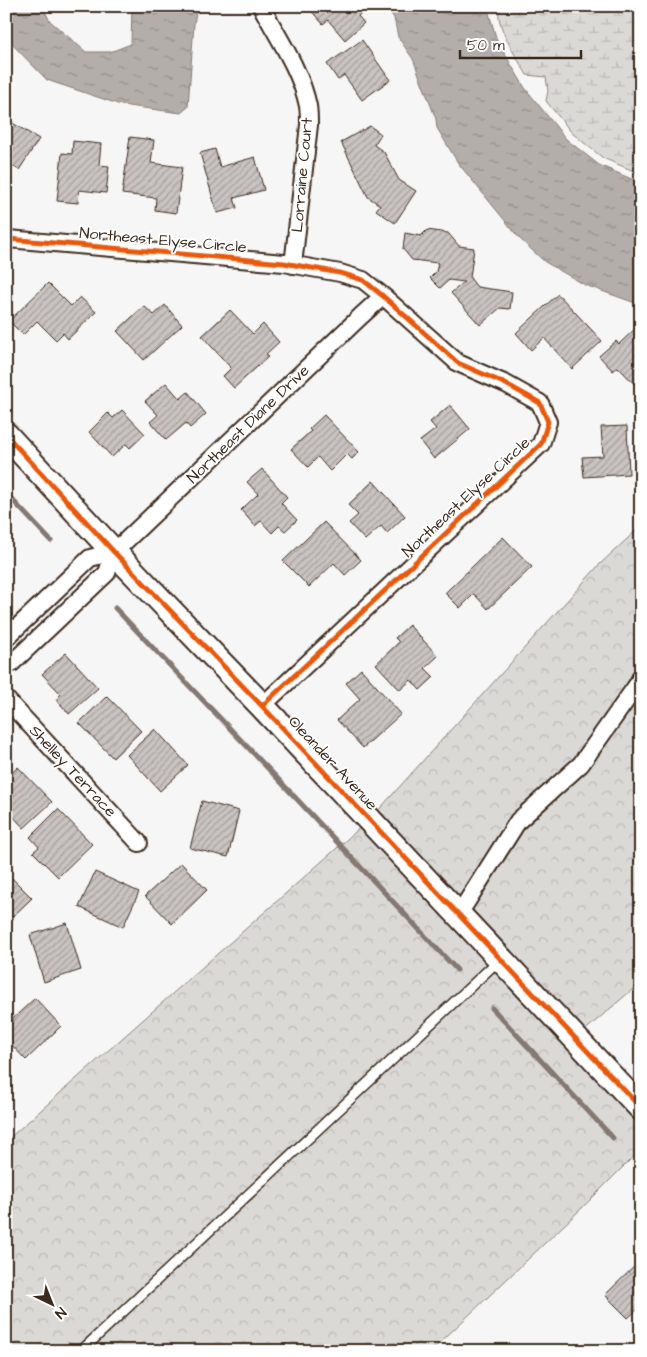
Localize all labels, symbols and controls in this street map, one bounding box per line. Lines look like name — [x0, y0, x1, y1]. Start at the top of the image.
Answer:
scale bar — [460, 28, 581, 60]
text: 50 m — [467, 35, 505, 56]
street label: Lorraine Court — [286, 116, 318, 233]
street label: Northeast Elyse Circle — [78, 222, 248, 259]
street label: Northeast Diane Drive — [182, 359, 314, 488]
street label: Northeast Elyse Circle — [397, 432, 536, 563]
street label: Oleander Avenue — [283, 711, 383, 815]
street label: Shelley Terrace — [24, 720, 122, 823]
north arrow — [28, 1280, 78, 1330]
text: N — [50, 1302, 70, 1323]

